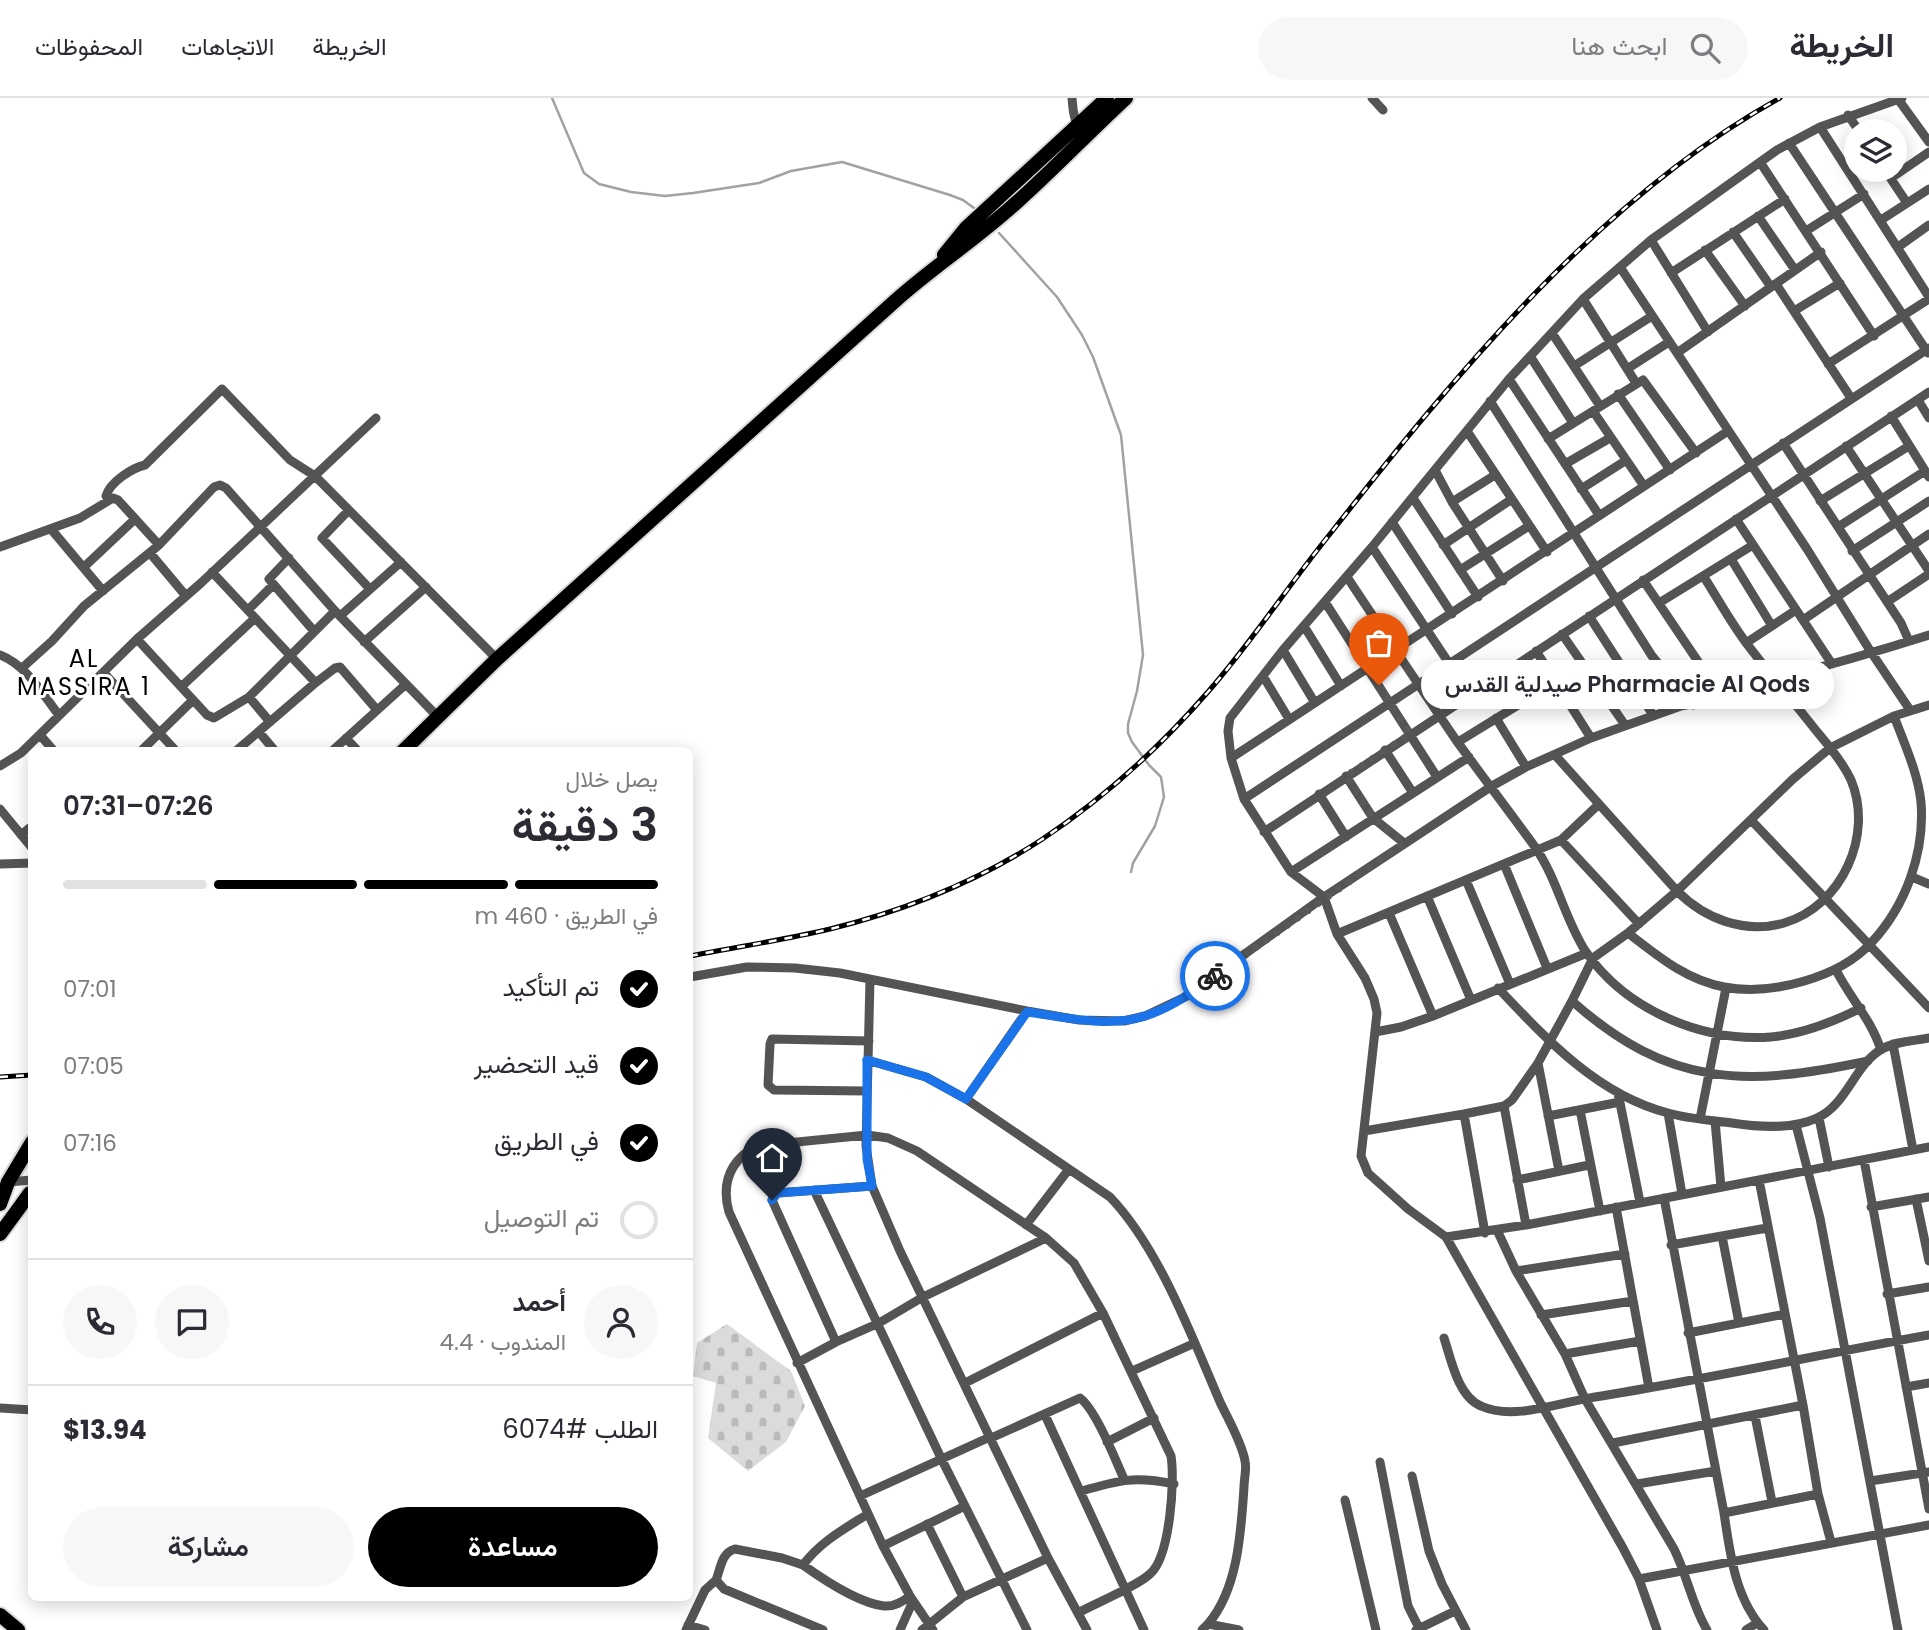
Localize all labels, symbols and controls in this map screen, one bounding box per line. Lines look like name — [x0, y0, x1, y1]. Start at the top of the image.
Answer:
search box — [1258, 17, 1748, 80]
text: الخريطة — [1790, 22, 1894, 69]
text: ابحث هنا — [1571, 28, 1668, 64]
icon: search — [1686, 29, 1724, 67]
text: المحفوظات — [35, 30, 143, 63]
text: الاتجاهات — [181, 30, 274, 63]
text: الخريطة — [312, 30, 387, 63]
map controls — [1844, 119, 1907, 182]
button: layers — [1844, 119, 1907, 182]
pin — [1349, 613, 1409, 685]
icon: bag — [1360, 624, 1398, 662]
district label: AL MASSIRA 1 — [17, 642, 151, 703]
callout: Pharmacie Al Qods صيدلية القدس — [1421, 660, 1834, 710]
text: Pharmacie Al Qods صيدلية القدس — [1445, 668, 1810, 700]
text: يصل خلال — [566, 763, 658, 795]
text: 07:26–07:31 — [63, 788, 214, 824]
text: 3 دقيقة — [511, 793, 658, 857]
text: في الطريق · 460 m — [475, 900, 658, 932]
courier — [1180, 941, 1250, 1011]
icon: bike — [1196, 957, 1234, 995]
text: تم التأكيد — [503, 969, 599, 1005]
icon: check — [620, 970, 658, 1008]
text: 07:01 — [63, 973, 117, 1005]
text: قيد التحضير — [474, 1046, 599, 1082]
icon: check — [620, 1047, 658, 1085]
text: 07:05 — [63, 1050, 124, 1082]
text: في الطريق — [494, 1123, 599, 1159]
icon: check — [620, 1124, 658, 1162]
text: 07:16 — [63, 1127, 117, 1159]
pin — [742, 1128, 802, 1200]
icon: home — [753, 1139, 791, 1177]
text: تم التوصيل — [484, 1200, 599, 1236]
text: أحمد — [513, 1284, 566, 1320]
button: phone — [63, 1285, 137, 1359]
button: chat — [155, 1285, 229, 1359]
button: person — [584, 1285, 658, 1359]
text: المندوب · 4.4 — [440, 1326, 566, 1358]
text: الطلب #6074 — [502, 1411, 658, 1447]
text: $13.94 — [63, 1412, 147, 1448]
button: مشاركة — [63, 1507, 354, 1587]
button: مساعدة — [368, 1507, 658, 1587]

